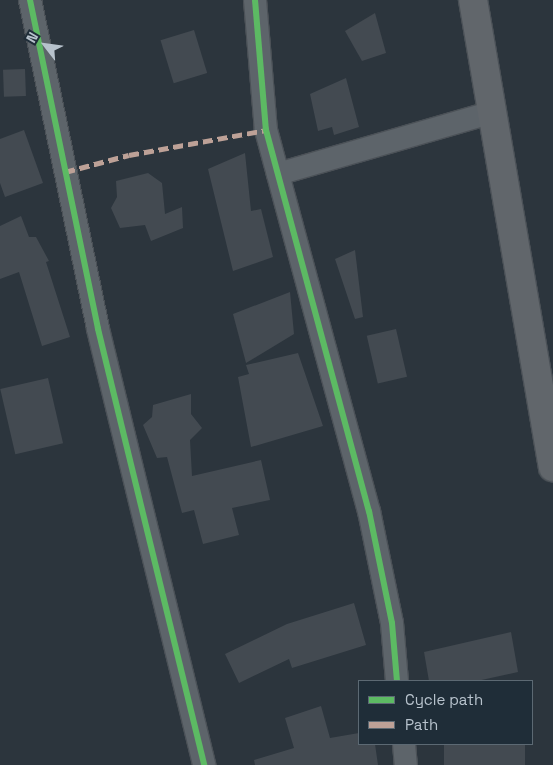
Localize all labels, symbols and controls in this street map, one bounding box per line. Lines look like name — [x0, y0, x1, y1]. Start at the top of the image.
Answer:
north arrow — [20, 20, 70, 70]
text: N — [22, 29, 42, 46]
legend — [358, 680, 533, 745]
text: Cycle path — [405, 690, 483, 709]
text: Path — [405, 715, 438, 734]

